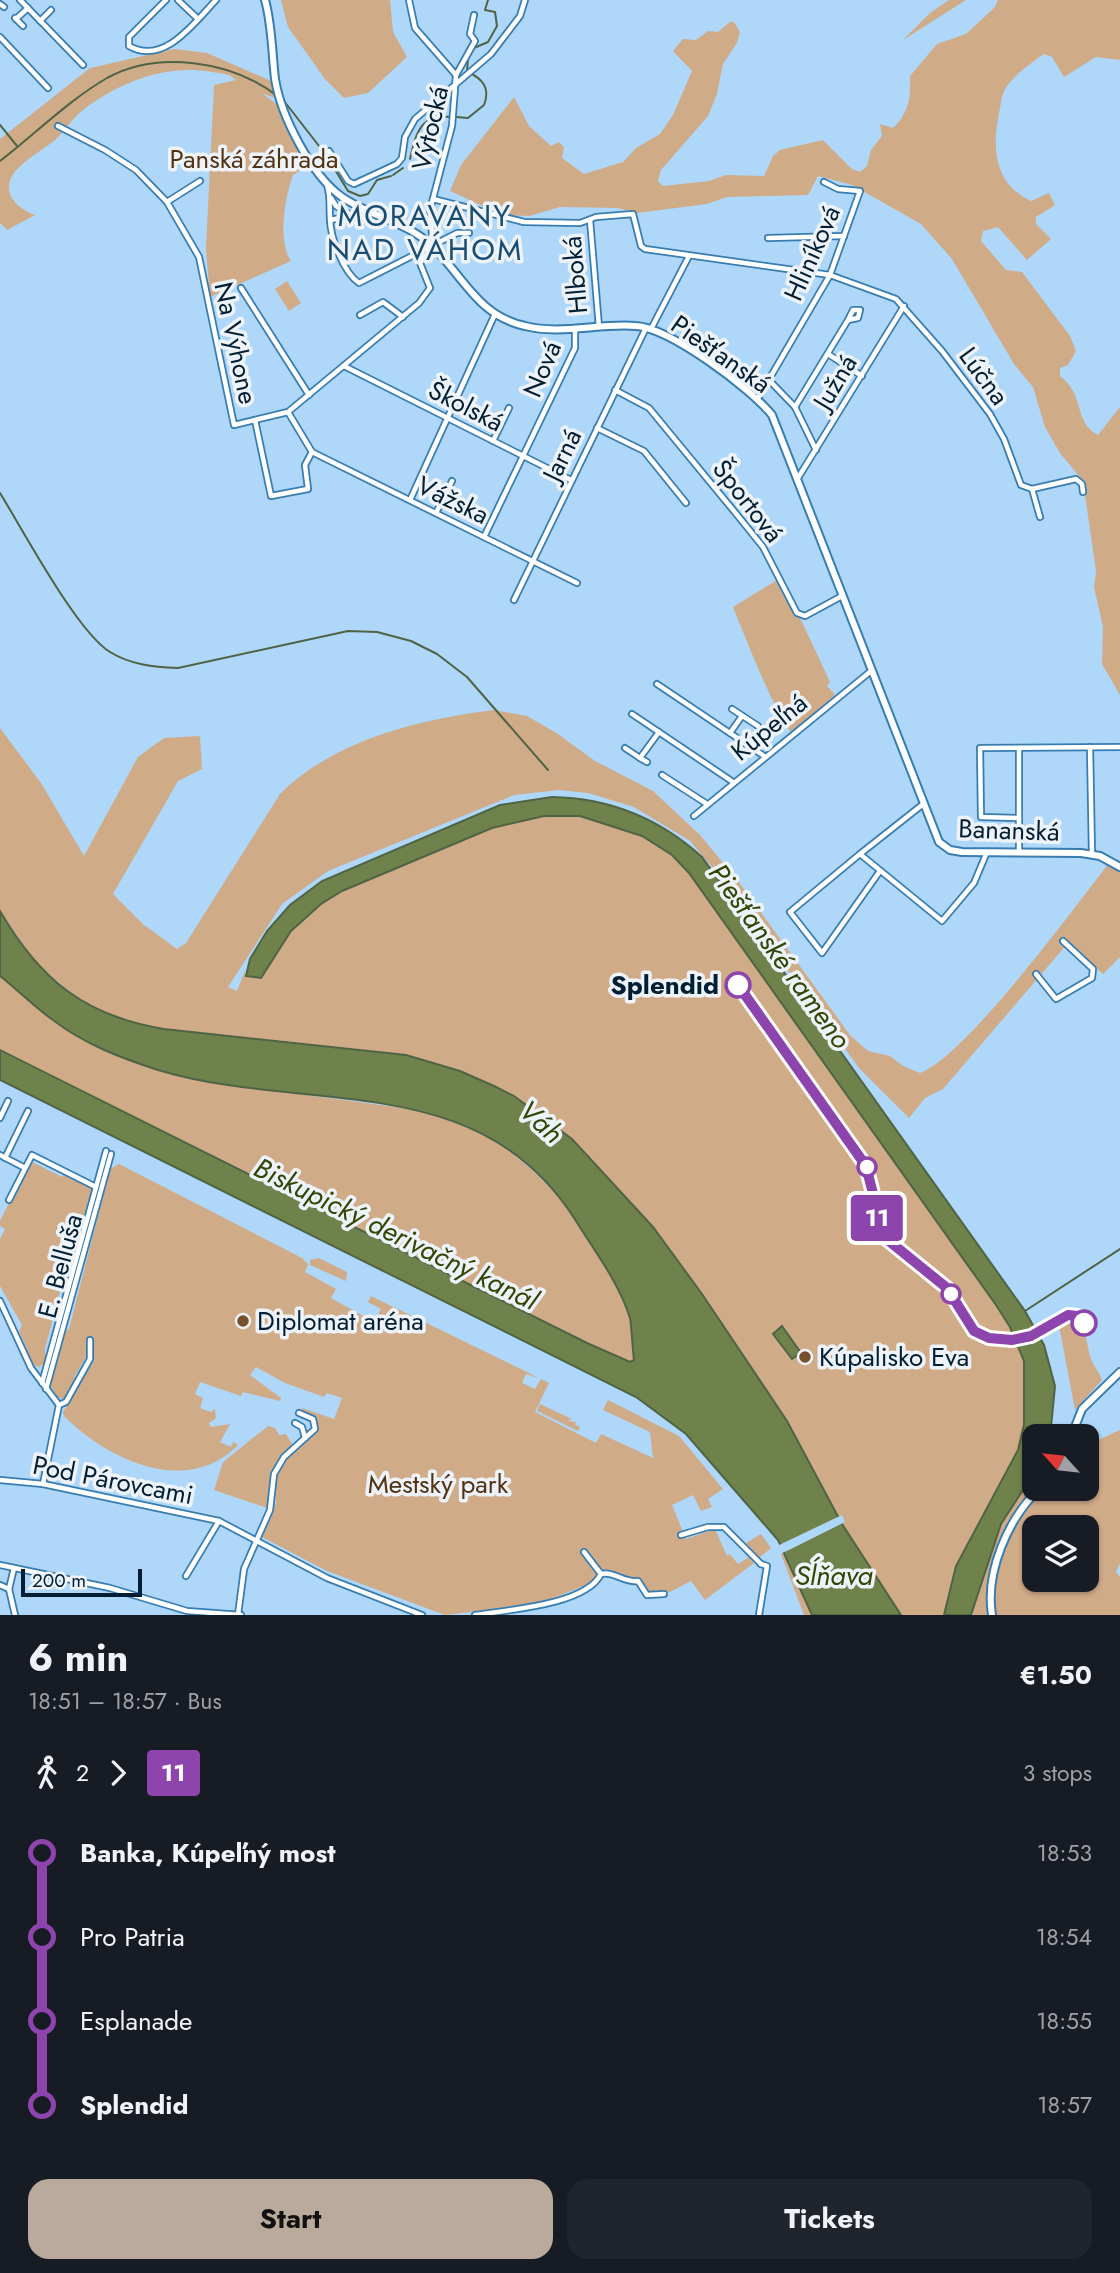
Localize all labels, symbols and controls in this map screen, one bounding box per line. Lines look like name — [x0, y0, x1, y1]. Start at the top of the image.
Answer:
street label: Výtocká — [402, 82, 458, 174]
park label: Panská záhrada — [170, 140, 338, 178]
district label: MORAVANY NAD VÁHOM — [327, 194, 523, 271]
street label: Hliníková — [774, 199, 850, 307]
street label: Hlboká — [553, 235, 597, 315]
street label: Na Výhone — [205, 278, 267, 408]
street label: Piešťanská — [663, 306, 779, 402]
street label: Nová — [513, 335, 571, 403]
street label: Lúčna — [950, 339, 1018, 413]
street label: Južná — [802, 347, 866, 419]
street label: Školská — [422, 371, 510, 441]
street label: Jarná — [532, 422, 591, 490]
street label: Športová — [703, 451, 793, 551]
street label: Vážska — [410, 466, 496, 534]
street label: Kúpeľná — [723, 684, 815, 770]
street label: Bananská — [958, 809, 1060, 851]
water label: Piešťanské rameno — [699, 855, 861, 1057]
place label: Splendid — [611, 966, 719, 1004]
marker: Splendid — [725, 972, 751, 998]
water label: Váh — [510, 1091, 572, 1153]
water label: Biskupický derivačný kanál — [247, 1147, 547, 1321]
unlabelled marker — [857, 1157, 877, 1177]
line badge: 11 — [846, 1195, 908, 1241]
text: 11 — [865, 1200, 889, 1235]
street label: E. Belluša — [28, 1210, 92, 1322]
unlabelled marker — [941, 1284, 961, 1304]
place label: Diplomat aréna — [257, 1302, 424, 1340]
unlabelled marker — [1071, 1310, 1097, 1336]
marker: Diplomat aréna — [235, 1313, 251, 1329]
place label: Kúpalisko Eva — [819, 1338, 969, 1376]
marker: Kúpalisko Eva — [797, 1349, 813, 1365]
north arrow — [1022, 1424, 1099, 1502]
map controls — [1022, 1424, 1099, 1592]
street label: Pod Párovcami — [30, 1446, 196, 1514]
park label: Mestský park — [368, 1465, 509, 1503]
button: layers — [1022, 1515, 1099, 1592]
water label: Sĺňava — [795, 1555, 874, 1596]
scale bar — [21, 1566, 142, 1598]
text: 200 m — [32, 1567, 86, 1594]
text: 6 min — [28, 1630, 128, 1685]
text: €1.50 — [1019, 1656, 1092, 1694]
text: 18:51 – 18:57 · Bus — [28, 1684, 222, 1718]
icon: walk — [28, 1754, 66, 1792]
icon: forward — [99, 1754, 137, 1792]
text: 11 — [161, 1755, 186, 1790]
text: 2 — [76, 1756, 89, 1790]
text: 3 stops — [1023, 1756, 1092, 1790]
text: Banka, Kúpeľný most — [80, 1834, 336, 1872]
text: 18:53 — [1037, 1836, 1092, 1870]
text: Pro Patria — [80, 1918, 185, 1956]
text: 18:54 — [1036, 1920, 1092, 1954]
text: Esplanade — [80, 2002, 192, 2040]
text: 18:55 — [1036, 2004, 1092, 2038]
text: Splendid — [80, 2086, 188, 2124]
text: 18:57 — [1037, 2088, 1092, 2122]
button: Start — [28, 2179, 553, 2259]
button: Tickets — [567, 2179, 1092, 2259]

